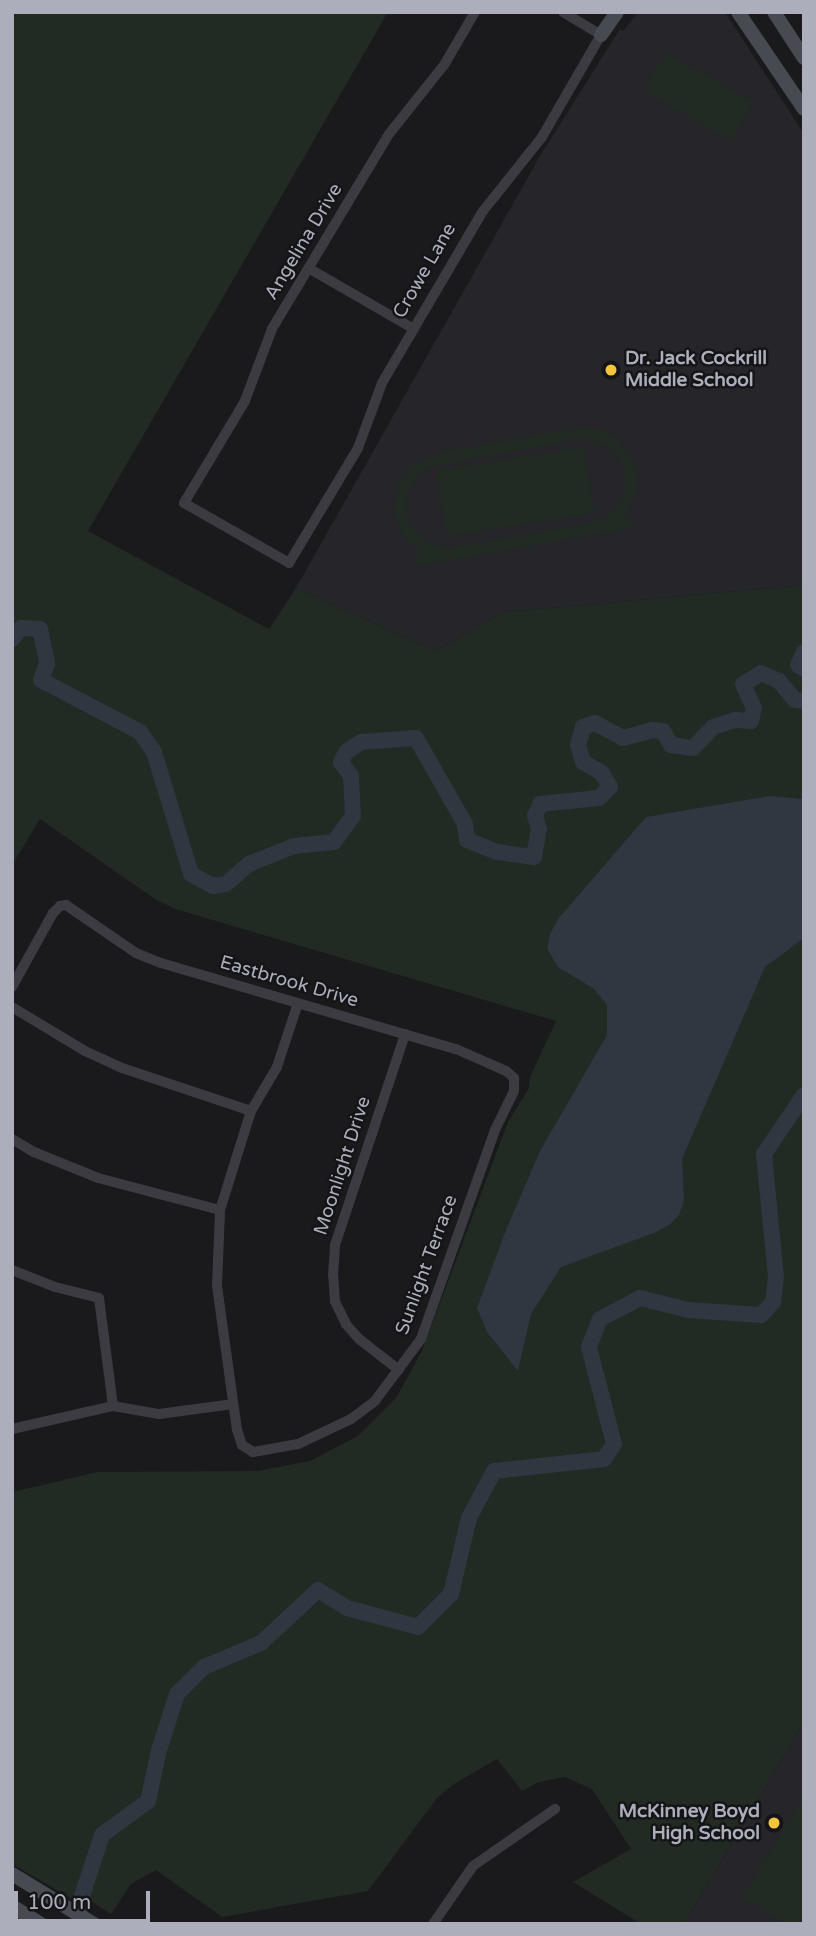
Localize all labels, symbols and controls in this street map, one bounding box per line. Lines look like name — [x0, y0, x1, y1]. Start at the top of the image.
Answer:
street label: Angelina Drive — [260, 180, 348, 304]
street label: Crowe Lane — [389, 219, 461, 323]
place label: Dr. Jack Cockrill Middle School — [625, 348, 767, 392]
marker: Dr. Jack Cockrill Middle School — [603, 362, 619, 378]
street label: Eastbrook Drive — [217, 951, 361, 1013]
street label: Moonlight Drive — [310, 1094, 376, 1238]
street label: Sunlight Terrace — [391, 1192, 463, 1338]
place label: McKinney Boyd High School — [619, 1801, 760, 1845]
marker: McKinney Boyd High School — [766, 1815, 782, 1831]
scale bar — [18, 1876, 154, 1920]
text: 100 m — [27, 1890, 91, 1915]

